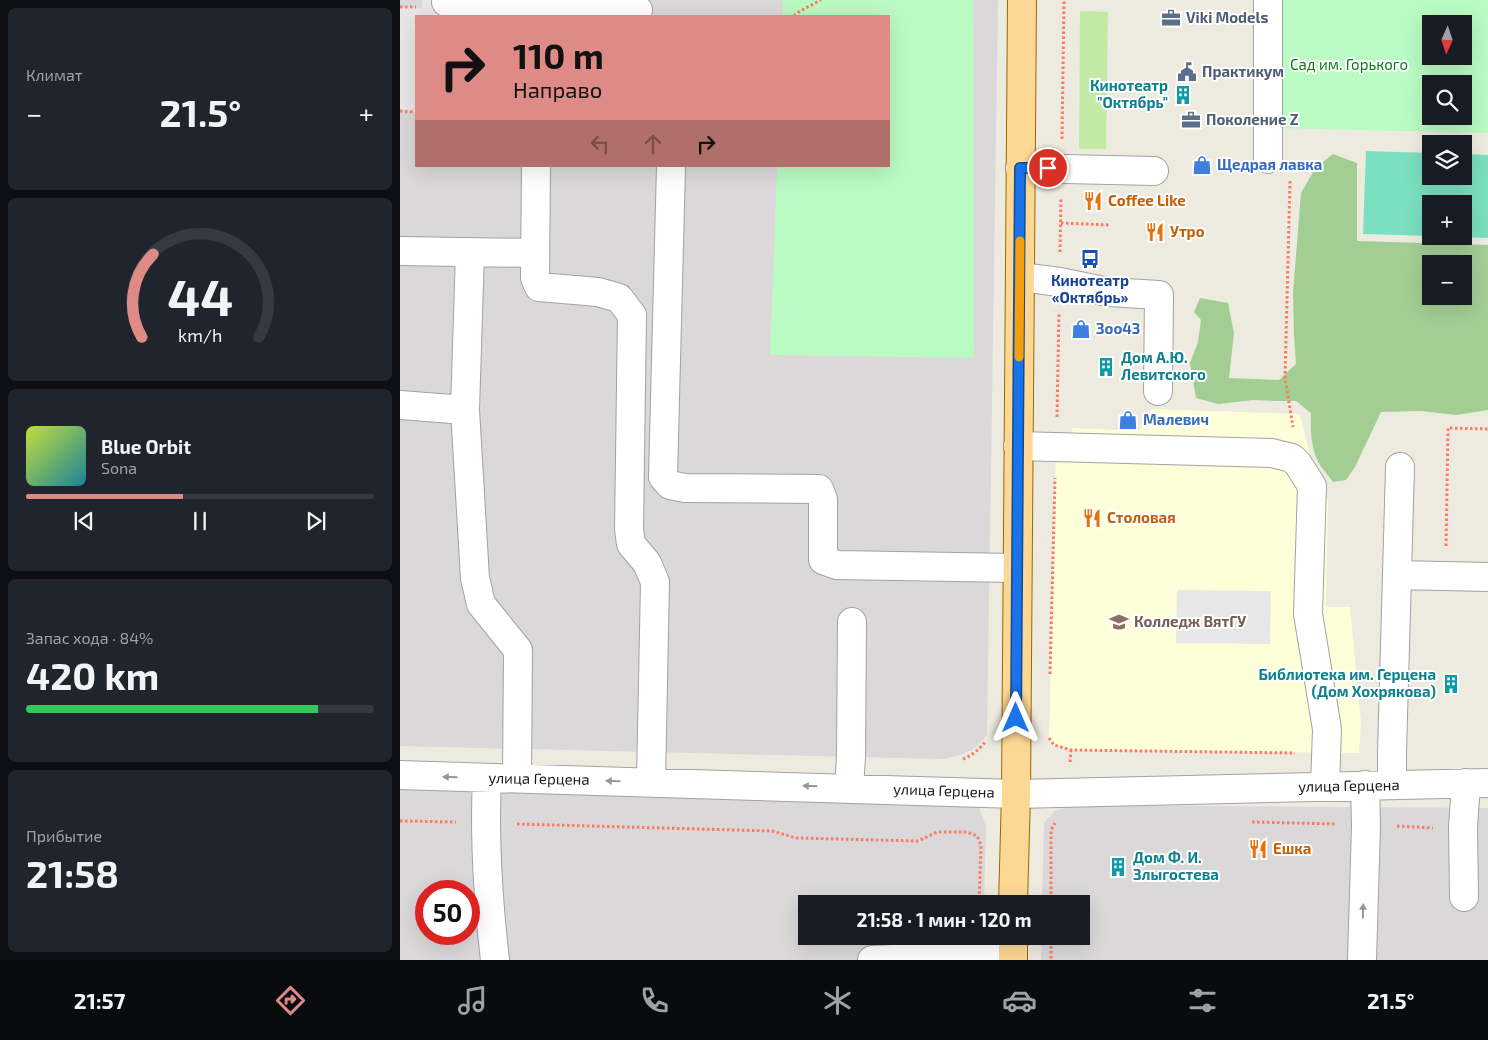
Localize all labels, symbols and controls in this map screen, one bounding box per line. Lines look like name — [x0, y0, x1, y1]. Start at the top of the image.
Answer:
office icon: Viki Models — [1160, 7, 1182, 29]
place label: Viki Models — [1186, 8, 1268, 26]
north arrow — [1422, 15, 1472, 65]
map controls — [1422, 15, 1472, 305]
text: 110 m — [513, 34, 604, 76]
icon: right — [430, 35, 495, 100]
park label: Сад им. Горького — [1290, 55, 1408, 73]
public building icon: Практикум — [1176, 61, 1198, 83]
place label: Практикум — [1202, 62, 1284, 80]
text: Климат — [26, 65, 83, 84]
button: search — [1422, 75, 1472, 125]
text: Направо — [513, 76, 602, 102]
place label: Кинотеатр "Октябрь" — [1090, 76, 1168, 111]
building icon: Кинотеатр "Октябрь" — [1172, 84, 1194, 106]
text: 21.5° — [160, 89, 241, 135]
text: − — [26, 96, 42, 130]
text: + — [359, 96, 374, 130]
office icon: Поколение Z — [1180, 109, 1202, 131]
place label: Поколение Z — [1206, 110, 1299, 128]
icon: left — [586, 130, 614, 158]
icon: ahead — [639, 130, 667, 158]
icon: right — [692, 130, 720, 158]
button: layers — [1422, 135, 1472, 185]
pin — [1027, 147, 1069, 189]
icon: arrive — [1034, 154, 1062, 182]
shop icon: Щедрая лавка — [1191, 154, 1213, 176]
place label: Щедрая лавка — [1217, 155, 1322, 173]
restaurant icon: Coffee Like — [1082, 190, 1104, 212]
place label: Coffee Like — [1108, 191, 1186, 209]
button: + — [1422, 195, 1472, 245]
restaurant icon: Утро — [1144, 221, 1166, 243]
place label: Утро — [1170, 222, 1205, 240]
bus stop icon: Кинотеатр «Октябрь» — [1079, 248, 1101, 270]
button: − — [1422, 255, 1472, 305]
text: 44 — [167, 264, 233, 326]
place label: Кинотеатр «Октябрь» — [1051, 271, 1129, 306]
shop icon: Зоо43 — [1070, 318, 1092, 340]
place label: Зоо43 — [1096, 319, 1140, 337]
text: km/h — [178, 324, 222, 346]
place label: Дом А.Ю. Левитского — [1121, 348, 1206, 383]
building icon: Дом А.Ю. Левитского — [1095, 356, 1117, 378]
shop icon: Малевич — [1117, 409, 1139, 431]
place label: Малевич — [1143, 410, 1209, 428]
text: Blue Orbit — [101, 435, 191, 458]
text: Sona — [101, 458, 137, 477]
icon: previous — [70, 507, 98, 535]
icon: pause — [186, 507, 214, 535]
icon: next — [302, 507, 330, 535]
restaurant icon: Столовая — [1081, 507, 1103, 529]
place label: Столовая — [1107, 508, 1176, 526]
school or university icon: Колледж ВятГУ — [1108, 611, 1130, 633]
place label: Колледж ВятГУ — [1134, 612, 1246, 630]
text: Запас хода · 84% — [26, 628, 153, 647]
text: 420 km — [26, 652, 159, 698]
place label: Библиотека им. Герцена (Дом Хохрякова) — [1258, 665, 1436, 700]
building icon: Библиотека им. Герцена (Дом Хохрякова) — [1440, 673, 1462, 695]
position arrow — [989, 691, 1041, 743]
street label: улица Герцена — [488, 768, 590, 789]
one-way arrow — [442, 772, 458, 780]
street label: улица Герцена — [1298, 775, 1400, 796]
one-way arrow — [604, 777, 620, 785]
street label: улица Герцена — [893, 779, 995, 802]
one-way arrow — [802, 782, 818, 790]
text: Прибытие — [26, 826, 102, 845]
restaurant icon: Ешка — [1247, 838, 1269, 860]
place label: Ешка — [1273, 839, 1311, 857]
place label: Дом Ф. И. Злыгостева — [1133, 848, 1219, 883]
text: 21:58 — [26, 850, 119, 896]
building icon: Дом Ф. И. Злыгостева — [1107, 856, 1129, 878]
speed limit sign: 50 — [415, 880, 480, 945]
one-way arrow — [1359, 903, 1367, 919]
text: 21:58 · 1 мин · 120 m — [857, 908, 1031, 931]
icon: directions — [273, 983, 308, 1018]
icon: music — [455, 983, 490, 1018]
icon: phone — [637, 983, 672, 1018]
icon: climate — [820, 983, 855, 1018]
icon: car — [1002, 983, 1037, 1018]
icon: filters — [1185, 983, 1220, 1018]
text: 21:57 — [74, 987, 125, 1013]
text: 21.5° — [1367, 987, 1414, 1013]

